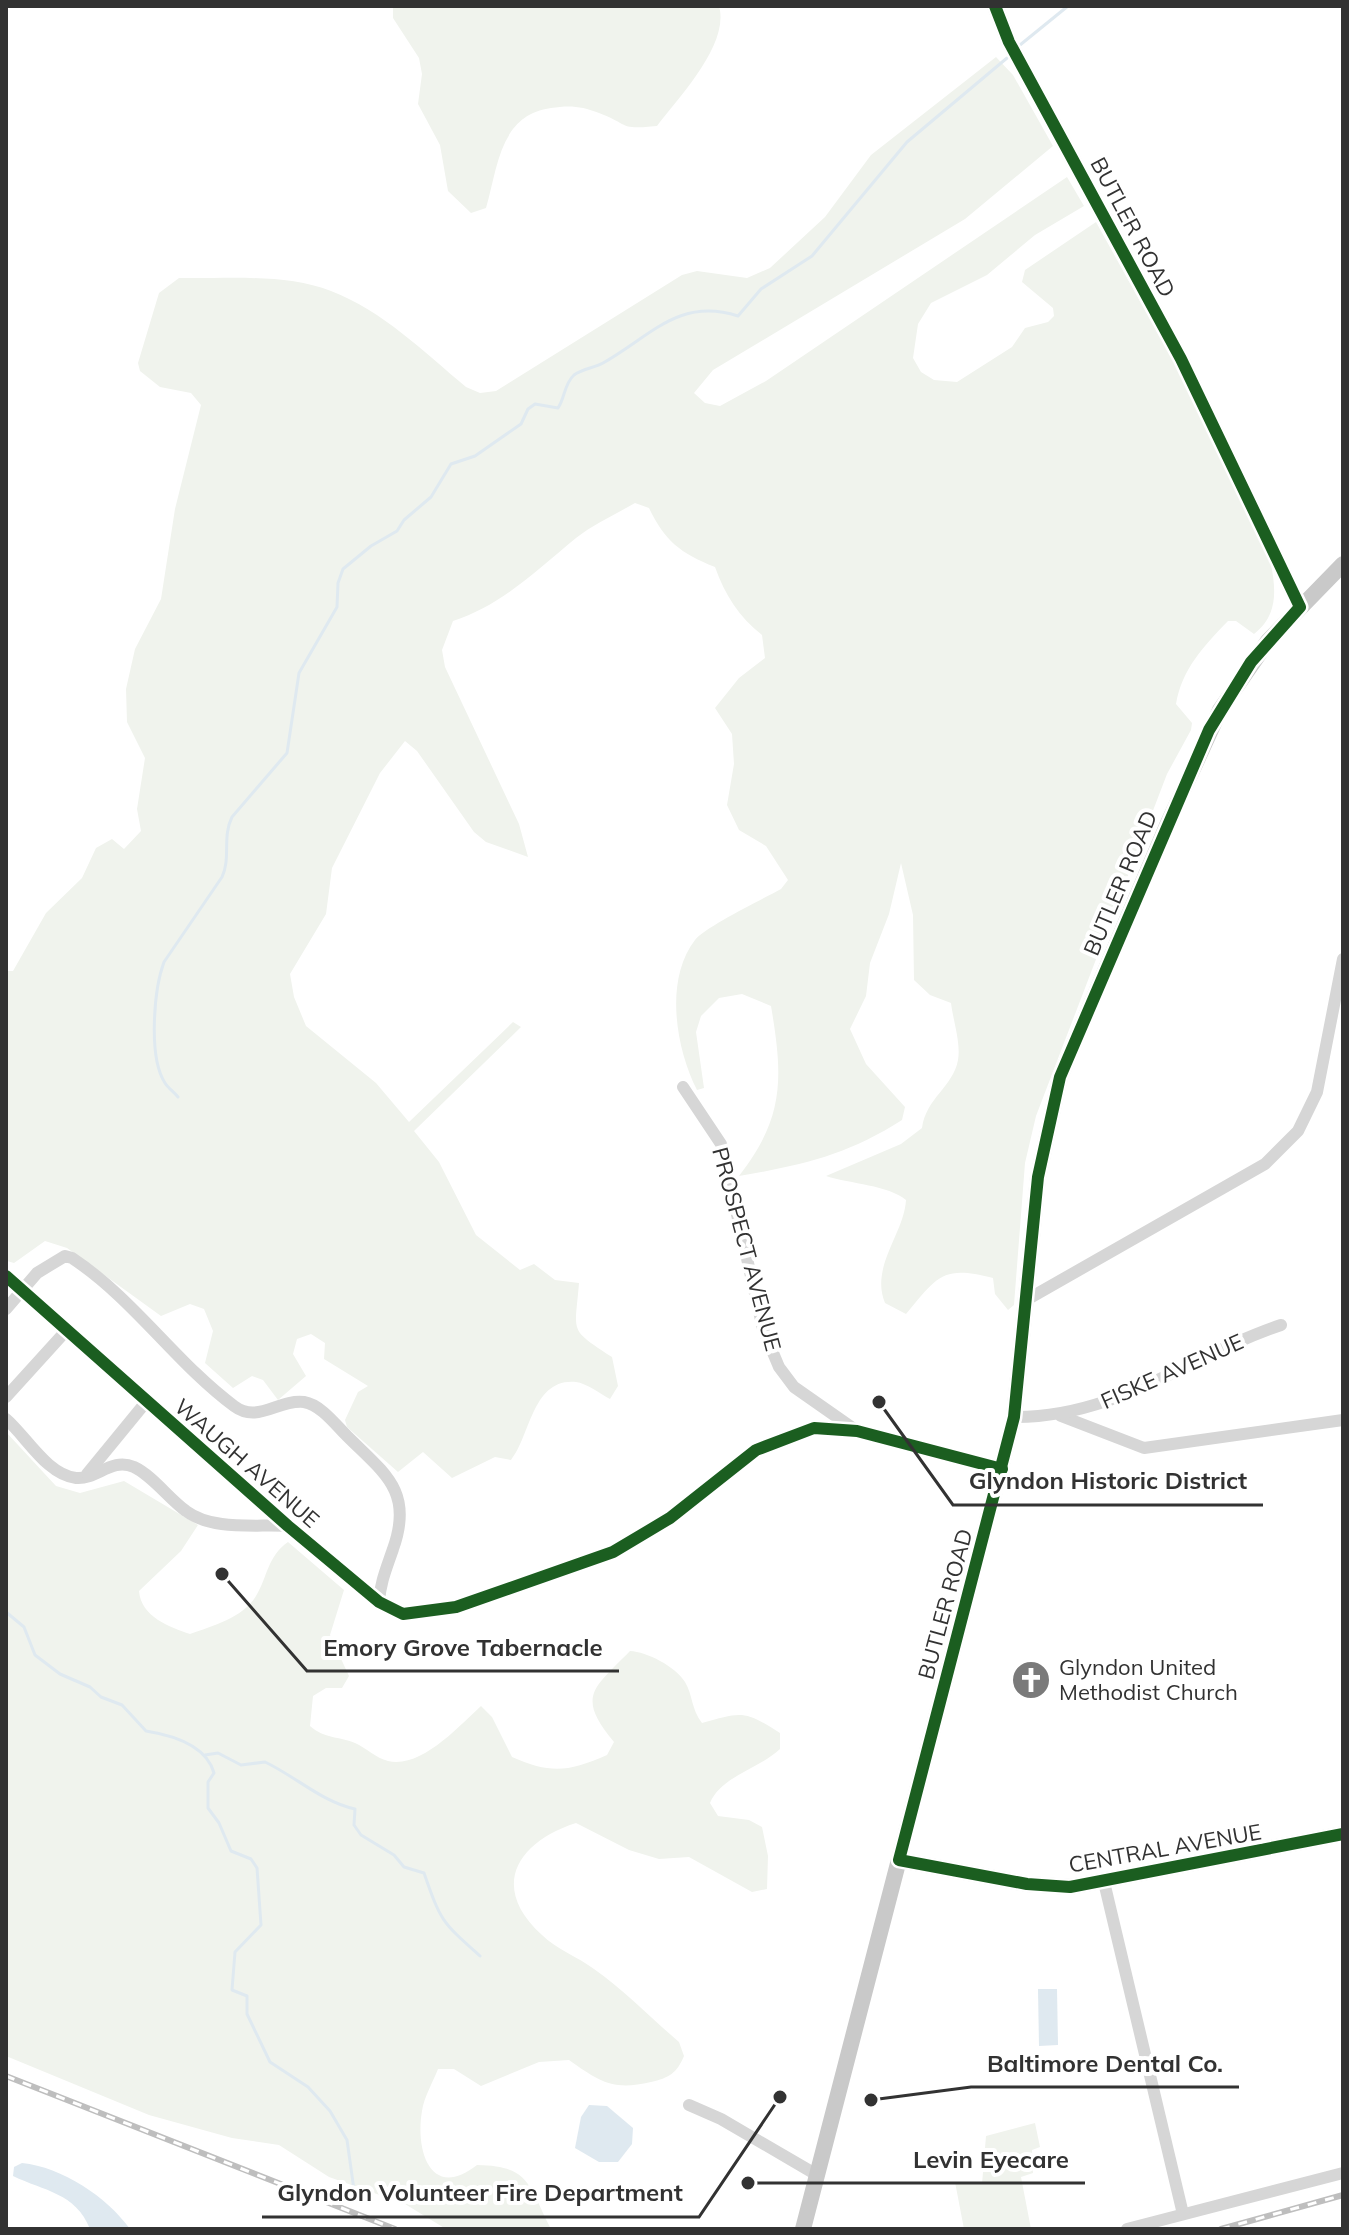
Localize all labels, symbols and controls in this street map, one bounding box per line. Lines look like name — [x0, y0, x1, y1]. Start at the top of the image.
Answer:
street label: BUTLER ROAD — [1084, 152, 1182, 302]
street label: BUTLER ROAD — [1077, 806, 1163, 960]
street label: PROSPECT AVENUE — [706, 1144, 788, 1354]
street label: FISKE AVENUE — [1096, 1327, 1248, 1415]
street label: WAUGH AVENUE — [169, 1392, 325, 1534]
callout: Glyndon Historic District — [953, 1457, 1263, 1505]
text: Glyndon Historic District — [969, 1465, 1247, 1495]
street label: BUTLER ROAD — [911, 1526, 979, 1682]
callout: Emory Grove Tabernacle — [307, 1623, 619, 1671]
text: Emory Grove Tabernacle — [323, 1632, 603, 1662]
place label: Glyndon United Methodist Church — [1059, 1653, 1238, 1706]
church icon: Glyndon United Methodist Church — [1010, 1659, 1052, 1701]
street label: CENTRAL AVENUE — [1066, 1817, 1264, 1879]
callout: Baltimore Dental Co. — [971, 2039, 1239, 2087]
text: Baltimore Dental Co. — [987, 2048, 1223, 2078]
callout: Levin Eyecare — [897, 2135, 1085, 2183]
text: Levin Eyecare — [913, 2144, 1069, 2174]
callout: Glyndon Volunteer Fire Department — [262, 2169, 699, 2217]
text: Glyndon Volunteer Fire Department — [277, 2177, 683, 2207]

